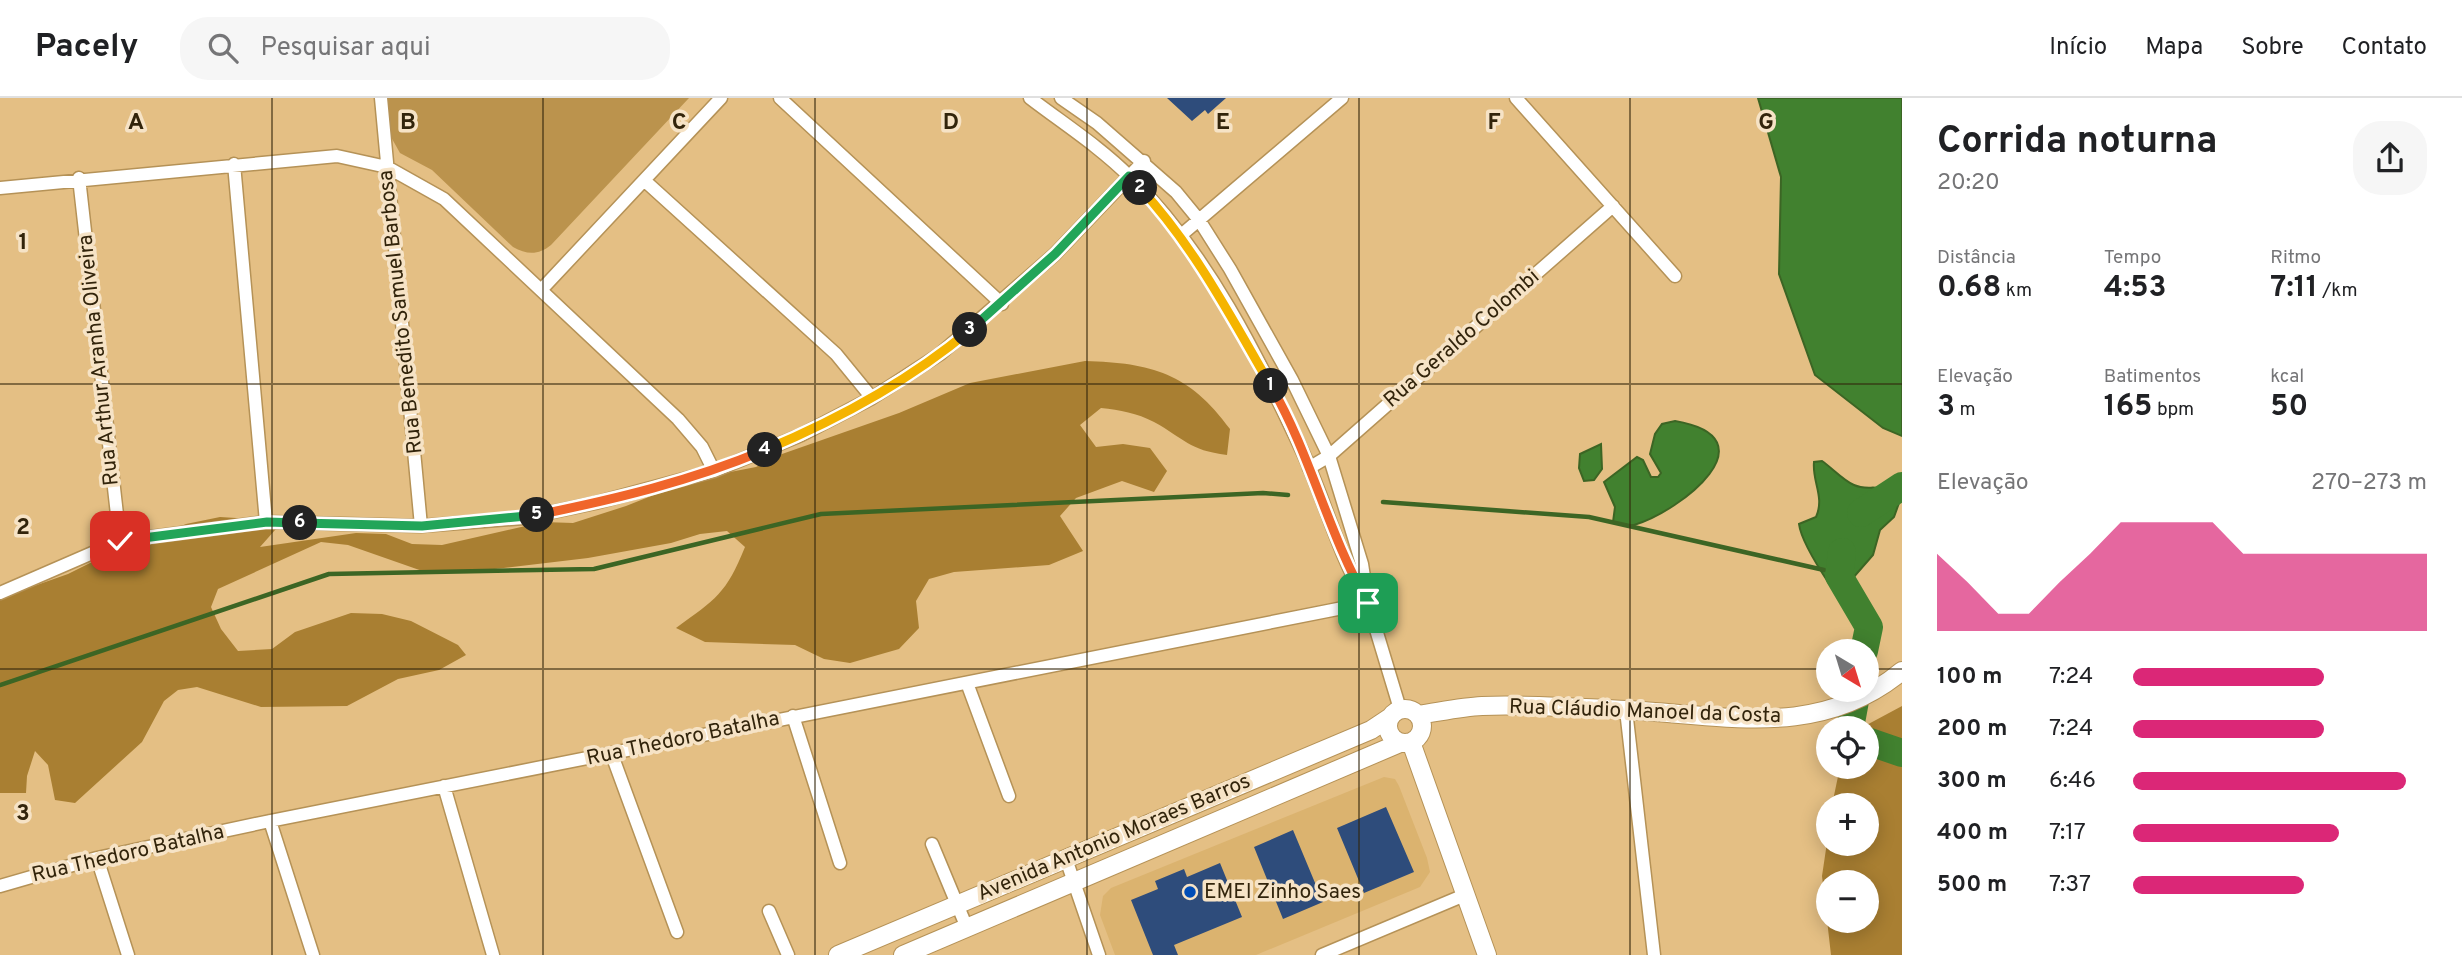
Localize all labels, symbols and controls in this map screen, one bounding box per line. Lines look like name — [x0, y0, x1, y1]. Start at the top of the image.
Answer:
search box — [180, 17, 670, 80]
text: Pacely — [35, 27, 138, 69]
icon: search — [204, 29, 242, 67]
text: Pesquisar aqui — [260, 32, 431, 65]
text: Início — [2049, 33, 2107, 63]
text: Mapa — [2145, 33, 2203, 63]
text: Sobre — [2241, 33, 2304, 63]
text: Contato — [2342, 33, 2427, 63]
text: A — [128, 109, 144, 138]
text: B — [400, 109, 416, 138]
text: C — [672, 109, 686, 138]
text: D — [943, 109, 959, 138]
text: E — [1216, 109, 1230, 138]
text: F — [1487, 109, 1501, 138]
text: G — [1758, 109, 1774, 138]
text: Corrida noturna — [1937, 118, 2217, 167]
button: share — [2353, 121, 2427, 195]
street label: Rua Benedito Samuel Barbosa — [373, 169, 429, 455]
text: 20:20 — [1937, 169, 2000, 198]
pin: 2 — [1122, 170, 1158, 206]
text: 2 — [1134, 175, 1145, 199]
text: 1 — [18, 229, 28, 258]
street label: Rua Arthur Aranha Oliveira — [72, 233, 126, 487]
text: Distância — [1937, 246, 2016, 270]
text: Tempo — [2104, 246, 2161, 270]
text: Ritmo — [2270, 246, 2321, 270]
street label: Rua Geraldo Colombi — [1379, 264, 1545, 414]
text: 0.68 — [1937, 270, 2001, 307]
text: 4:53 — [2104, 270, 2167, 307]
text: 7:11 — [2270, 270, 2318, 307]
text: km — [2001, 279, 2032, 303]
text: /km — [2318, 279, 2358, 303]
pin: 3 — [953, 313, 988, 348]
text: 3 — [964, 317, 975, 341]
text: Elevação — [1937, 365, 2013, 389]
text: Batimentos — [2104, 365, 2201, 389]
text: kcal — [2270, 365, 2304, 389]
pin: 1 — [1254, 368, 1288, 404]
text: 1 — [1267, 373, 1274, 397]
text: 3 — [1937, 389, 1955, 426]
text: 165 — [2104, 389, 2152, 426]
text: 50 — [2270, 389, 2308, 426]
text: m — [1955, 398, 1976, 422]
text: bpm — [2152, 398, 2194, 422]
pin: 4 — [748, 432, 782, 468]
text: 4 — [758, 437, 771, 461]
text: Elevação — [1937, 469, 2029, 498]
text: 270–273 m — [2311, 469, 2427, 498]
pin: 5 — [520, 498, 554, 532]
text: 5 — [531, 502, 542, 526]
pin: 6 — [282, 506, 318, 540]
text: 6 — [294, 510, 305, 534]
pin — [90, 511, 150, 571]
text: 2 — [16, 514, 30, 543]
icon: check — [101, 522, 139, 560]
pin — [1338, 573, 1398, 633]
icon: arrive — [1349, 584, 1387, 622]
north arrow — [1816, 639, 1880, 702]
map controls — [1816, 639, 1879, 933]
text: 100 m — [1937, 663, 2002, 692]
text: 7:24 — [2049, 663, 2093, 692]
street label: Rua Cláudio Manoel da Costa — [1509, 694, 1781, 730]
street label: Rua Thedoro Batalha — [584, 705, 782, 773]
text: 200 m — [1937, 715, 2007, 744]
text: 7:24 — [2049, 715, 2093, 744]
button: locate — [1816, 716, 1879, 779]
text: 300 m — [1937, 767, 2007, 796]
text: 6:46 — [2049, 767, 2096, 796]
street label: Avenida Antonio Moraes Barros — [973, 768, 1255, 908]
button: + — [1816, 793, 1879, 856]
text: 3 — [16, 800, 30, 829]
street label: Rua Thedoro Batalha — [29, 819, 227, 889]
text: 400 m — [1937, 819, 2008, 848]
text: 7:17 — [2049, 819, 2086, 848]
button: − — [1816, 870, 1879, 933]
text: 500 m — [1937, 871, 2007, 900]
text: 7:37 — [2049, 871, 2091, 900]
place label: EMEI Zinho Saes — [1204, 879, 1361, 906]
marker: EMEI Zinho Saes — [1182, 884, 1198, 900]

